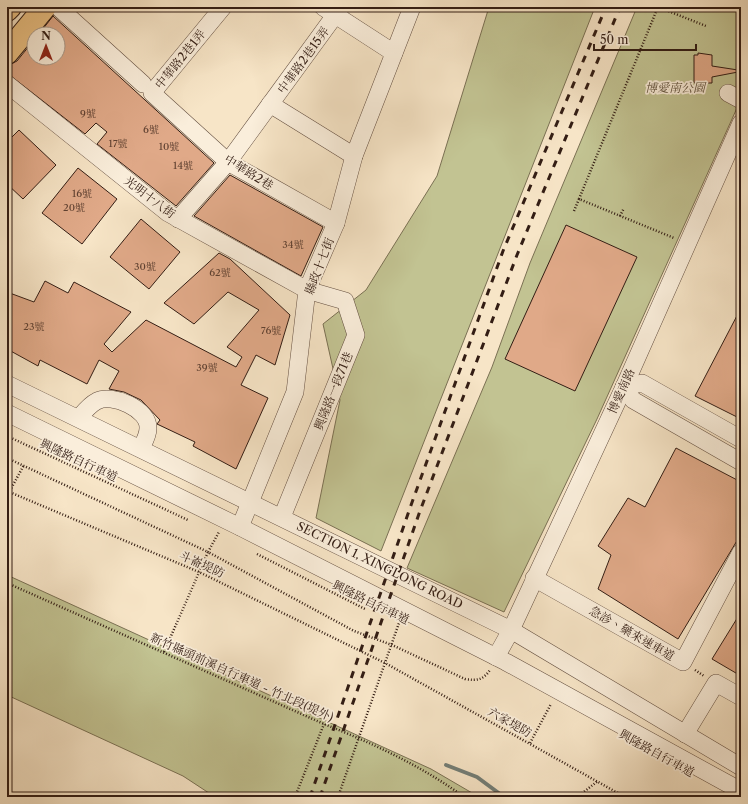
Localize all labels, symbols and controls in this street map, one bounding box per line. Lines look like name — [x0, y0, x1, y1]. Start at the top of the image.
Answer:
street label: 中華路2巷15弄 — [274, 24, 332, 96]
north arrow — [26, 26, 66, 66]
street label: 中華路2巷1弄 — [152, 26, 208, 92]
scale bar — [594, 26, 696, 52]
text: N — [41, 29, 51, 43]
text: 50 m — [600, 32, 629, 47]
park label: 博愛南公園 — [645, 80, 707, 95]
house number: 9號 — [80, 107, 96, 120]
house number: 6號 — [143, 123, 159, 136]
house number: 17號 — [108, 137, 128, 150]
house number: 10號 — [159, 140, 179, 153]
street label: 中華路2巷 — [222, 151, 276, 193]
house number: 14號 — [173, 159, 193, 172]
street label: 光明十八街 — [122, 173, 179, 222]
house number: 16號 — [72, 187, 92, 200]
house number: 20號 — [63, 201, 85, 214]
street label: 縣政十七街 — [301, 234, 337, 297]
house number: 34號 — [282, 238, 304, 251]
house number: 30號 — [134, 260, 156, 273]
house number: 62號 — [209, 266, 231, 279]
house number: 23號 — [23, 320, 45, 333]
house number: 76號 — [261, 324, 281, 337]
street label: 興隆路一段71巷 — [311, 350, 355, 432]
house number: 39號 — [196, 361, 218, 374]
street label: 博愛南路 — [604, 366, 638, 416]
street label: 興隆路自行車道 — [38, 435, 120, 485]
street label: SECTION 1, XINGLONG ROAD — [295, 518, 466, 612]
street label: 斗崙堤防 — [177, 547, 227, 581]
street label: 興隆路自行車道 — [330, 577, 412, 627]
street label: 急診、藥來速車道 — [587, 603, 677, 663]
street label: 新竹縣頭前溪自行車道 - 竹北段(堤外) — [148, 630, 336, 724]
street label: 六家堤防 — [485, 704, 535, 740]
street label: 興隆路自行車道 — [617, 726, 697, 780]

